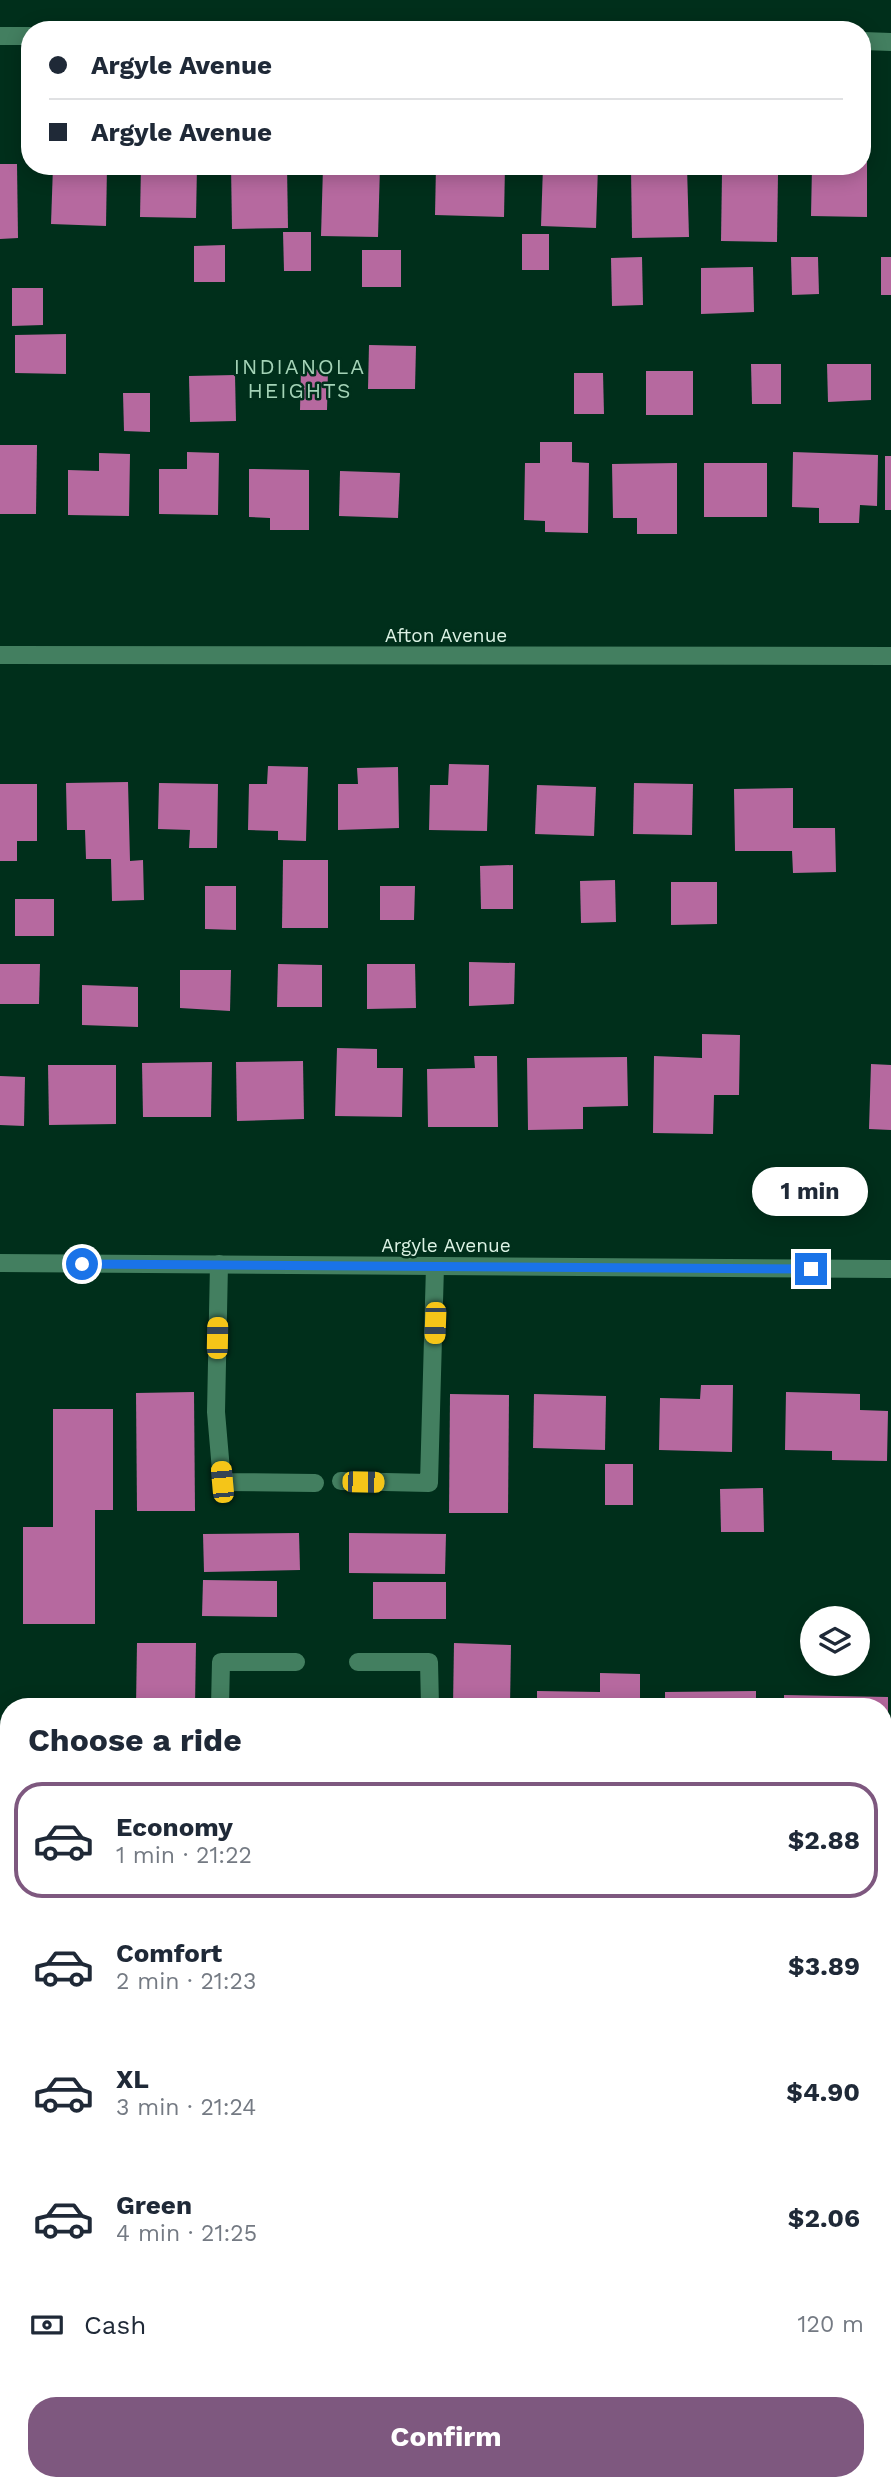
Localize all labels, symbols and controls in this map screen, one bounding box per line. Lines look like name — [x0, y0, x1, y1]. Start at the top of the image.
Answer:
text: Argyle Avenue — [91, 50, 272, 80]
text: Argyle Avenue — [91, 117, 272, 147]
district label: INDIANOLA HEIGHTS — [234, 354, 366, 403]
street label: Afton Avenue — [385, 624, 507, 647]
callout: 1 min — [753, 1168, 869, 1216]
text: 1 min — [780, 1178, 840, 1205]
street label: Argyle Avenue — [381, 1234, 511, 1257]
route start — [66, 1248, 98, 1280]
route end — [795, 1253, 827, 1285]
car — [424, 1302, 447, 1344]
car — [207, 1317, 228, 1359]
car — [210, 1460, 235, 1504]
car — [342, 1471, 385, 1493]
map controls — [800, 1606, 870, 1676]
button: layers — [800, 1606, 870, 1676]
text: Choose a ride — [28, 1721, 242, 1759]
icon: car — [32, 1809, 95, 1872]
text: Economy — [116, 1812, 233, 1842]
text: $2.88 — [788, 1825, 860, 1855]
text: 1 min · 21:22 — [116, 1842, 252, 1869]
icon: car — [32, 1935, 95, 1998]
text: Comfort — [116, 1938, 222, 1968]
text: $3.89 — [788, 1951, 860, 1981]
text: 2 min · 21:23 — [116, 1968, 256, 1995]
icon: car — [32, 2061, 95, 2124]
text: XL — [116, 2064, 149, 2094]
text: $4.90 — [786, 2077, 860, 2107]
text: 3 min · 21:24 — [116, 2094, 256, 2121]
icon: car — [32, 2187, 95, 2250]
text: Green — [116, 2190, 192, 2220]
text: $2.06 — [788, 2203, 860, 2233]
text: 4 min · 21:25 — [116, 2220, 257, 2247]
icon: cash — [28, 2306, 66, 2344]
text: Cash — [84, 2310, 146, 2340]
text: 120 m — [798, 2311, 864, 2338]
button: Confirm — [28, 2397, 864, 2477]

